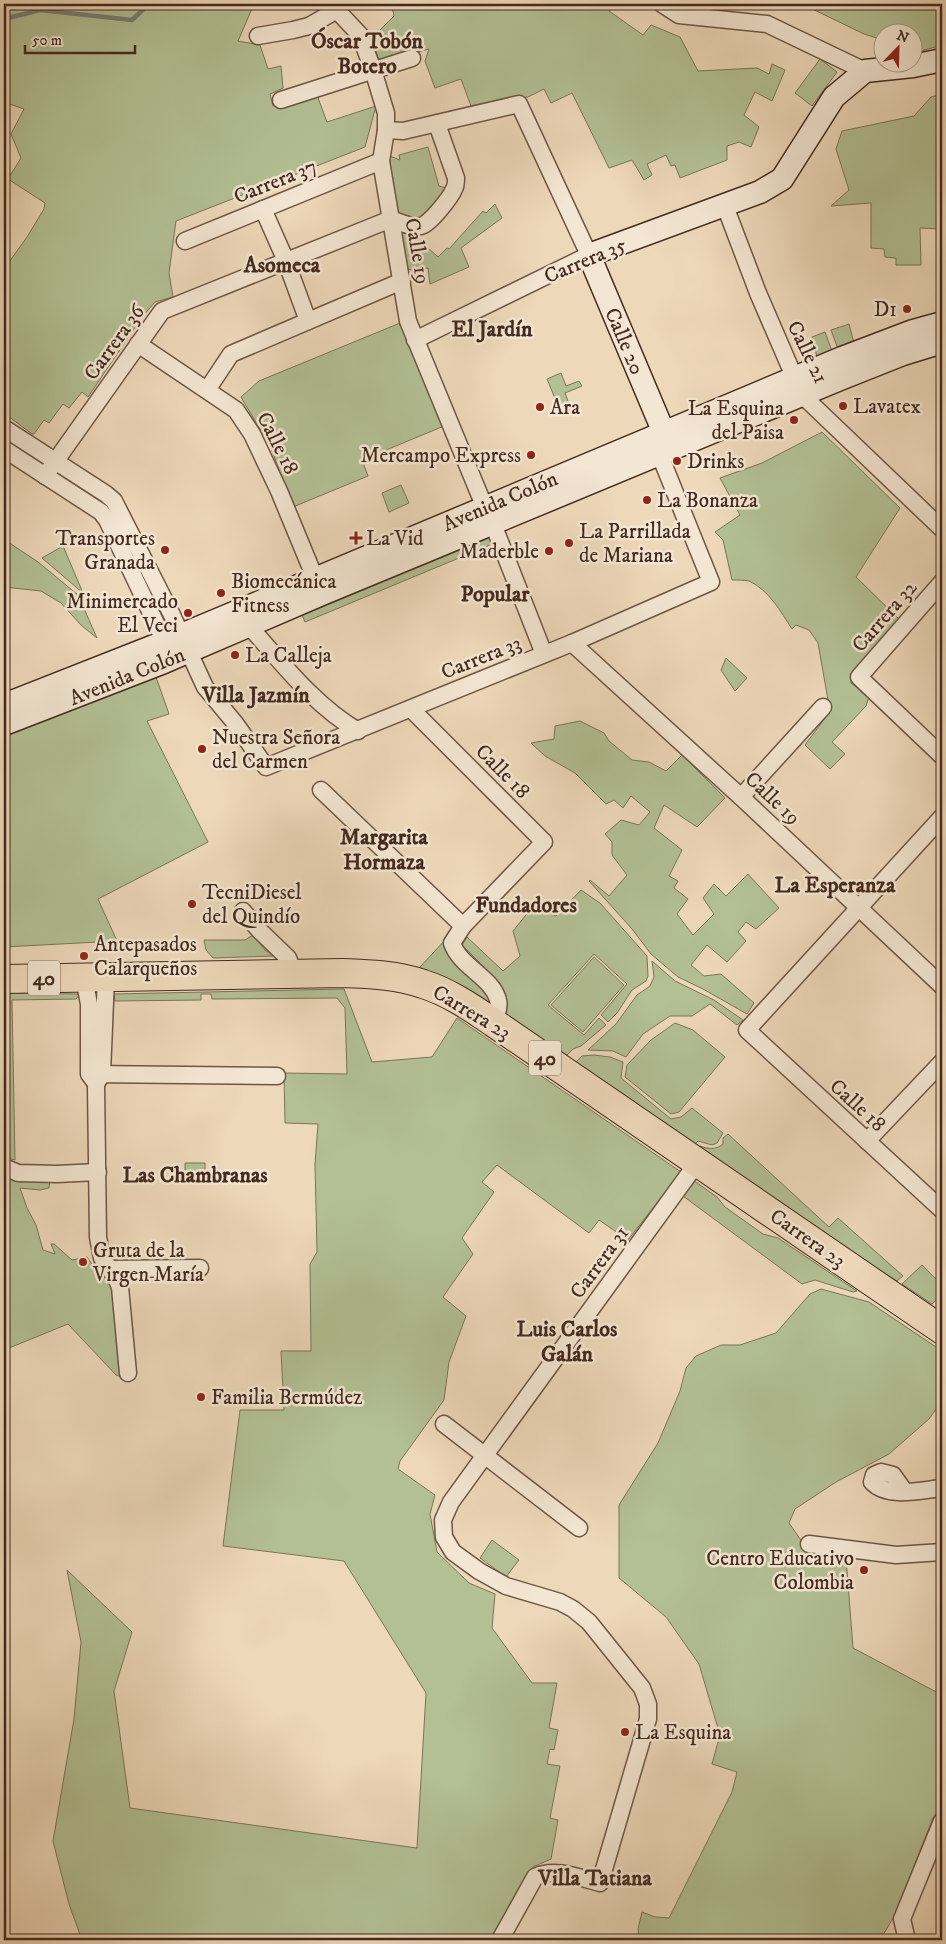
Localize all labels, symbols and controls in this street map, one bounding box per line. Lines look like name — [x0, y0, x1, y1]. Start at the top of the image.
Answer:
scale bar — [25, 22, 135, 54]
north arrow — [874, 22, 924, 72]
text: N — [894, 26, 912, 48]
district label: Óscar Tobón Botero — [311, 27, 424, 80]
text: 50 m — [32, 31, 62, 50]
street label: Carrera 37 — [230, 154, 321, 210]
street label: Calle 19 — [398, 216, 436, 286]
street label: Carrera 35 — [540, 232, 630, 290]
district label: Asomeca — [243, 252, 321, 279]
place label: D1 — [874, 297, 897, 323]
street label: Carrera 36 — [79, 299, 152, 386]
marker: D1 — [901, 303, 913, 315]
street label: Calle 20 — [598, 304, 650, 379]
district label: El Jardín — [452, 316, 533, 343]
street label: Calle 21 — [781, 317, 833, 388]
place label: Lavatex — [853, 394, 921, 420]
place label: Ara — [550, 395, 580, 421]
place label: La Esquina del Paisa — [688, 396, 784, 446]
marker: Lavatex — [837, 400, 849, 412]
marker: Ara — [534, 401, 546, 413]
street label: Calle 18 — [250, 408, 304, 479]
marker: La Esquina del Paisa — [788, 414, 800, 426]
place label: Mercampo Express — [360, 443, 521, 469]
marker: Mercampo Express — [525, 449, 537, 461]
place label: Drinks — [687, 449, 744, 475]
marker: Drinks — [671, 455, 683, 467]
street label: Avenida Colón — [439, 466, 562, 538]
place label: La Bonanza — [657, 488, 758, 514]
marker: La Bonanza — [641, 494, 653, 506]
place label: La Parrillada de Mariana — [579, 519, 691, 569]
place label: Transportes Granada — [56, 526, 155, 576]
place label: La Vid — [366, 526, 424, 552]
marker: La Vid — [350, 532, 362, 544]
marker: La Parrillada de Mariana — [563, 537, 575, 549]
place label: Maderble — [459, 539, 539, 565]
marker: Transportes Granada — [159, 544, 171, 556]
marker: Maderble — [543, 545, 555, 557]
place label: Biomecánica Fitness — [231, 569, 337, 619]
street label: Carrera 32 — [847, 575, 923, 658]
district label: Popular — [461, 581, 530, 608]
marker: Biomecánica Fitness — [215, 587, 227, 599]
place label: Minimercado El Veci — [66, 589, 178, 639]
marker: Minimercado El Veci — [182, 607, 194, 619]
street label: Carrera 33 — [438, 630, 525, 686]
street label: Avenida Colón — [66, 642, 189, 712]
place label: La Calleja — [245, 643, 332, 669]
marker: La Calleja — [229, 649, 241, 661]
district label: Villa Jazmín — [201, 682, 310, 709]
place label: Nuestra Señora del Carmen — [212, 725, 340, 775]
street label: Calle 18 — [469, 739, 535, 805]
marker: Nuestra Señora del Carmen — [196, 743, 208, 755]
street label: Calle 19 — [739, 766, 806, 831]
district label: Margarita Hormaza — [340, 824, 429, 876]
district label: La Esperanza — [775, 872, 896, 899]
place label: TecniDiesel del Quindío — [202, 880, 302, 930]
district label: Fundadores — [475, 892, 577, 919]
marker: TecniDiesel del Quindío — [186, 898, 198, 910]
place label: Antepasados Calarqueños — [94, 932, 197, 982]
marker: Antepasados Calarqueños — [78, 950, 90, 962]
road number: 40 — [28, 960, 60, 996]
street label: Carrera 23 — [428, 979, 515, 1046]
road number: 40 — [529, 1040, 561, 1076]
street label: Calle 18 — [824, 1074, 891, 1138]
district label: Las Chambranas — [122, 1162, 268, 1189]
street label: Carrera 23 — [764, 1203, 850, 1274]
street label: Carrera 31 — [565, 1221, 635, 1304]
place label: Gruta de la Virgen María — [92, 1238, 204, 1288]
marker: Gruta de la Virgen María — [77, 1256, 89, 1268]
district label: Luis Carlos Galán — [517, 1316, 618, 1368]
place label: Familia Bermúdez — [211, 1385, 362, 1411]
marker: Familia Bermúdez — [195, 1391, 207, 1403]
place label: Centro Educativo Colombia — [706, 1546, 854, 1596]
marker: Centro Educativo Colombia — [858, 1564, 870, 1576]
place label: La Esquina — [635, 1720, 731, 1746]
marker: La Esquina — [619, 1726, 631, 1738]
district label: Villa Tatiana — [537, 1865, 652, 1892]

